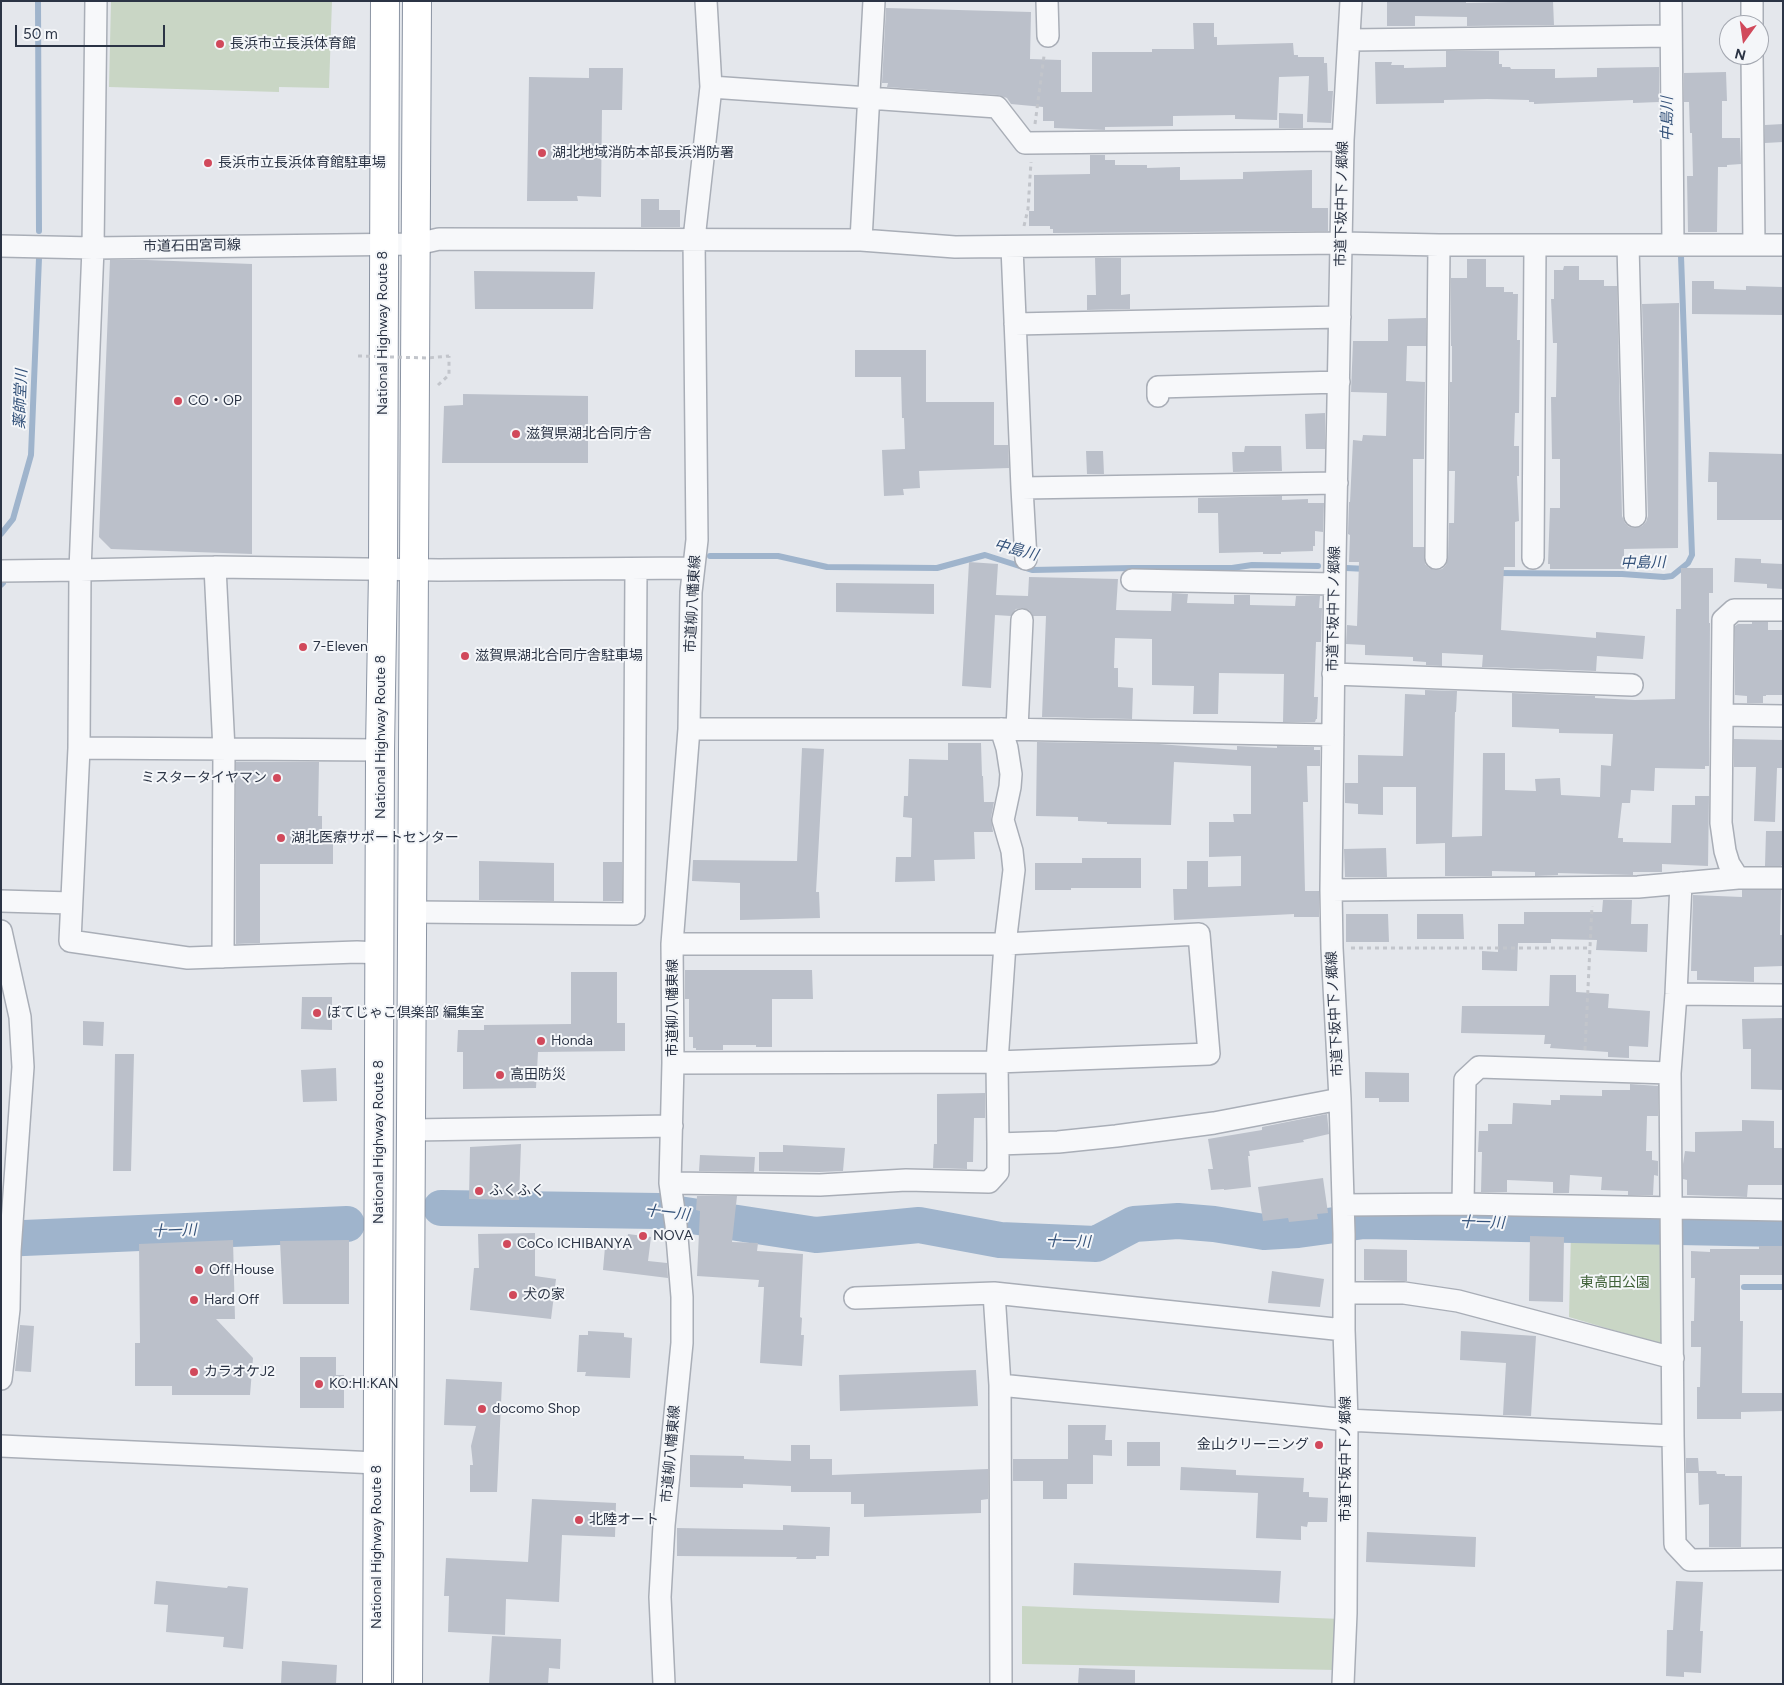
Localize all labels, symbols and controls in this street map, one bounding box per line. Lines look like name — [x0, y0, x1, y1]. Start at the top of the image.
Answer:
scale bar — [18, 15, 168, 47]
north arrow — [1719, 15, 1769, 65]
text: 50 m — [23, 25, 58, 43]
place label: 長浜市立長浜体育館 — [230, 36, 356, 52]
marker: 長浜市立長浜体育館 — [214, 38, 226, 50]
text: N — [1733, 45, 1748, 64]
water label: 中島川 — [1659, 97, 1677, 141]
street label: 市道下坂中下ノ郷線 — [1333, 141, 1351, 267]
place label: 湖北地域消防本部長浜消防署 — [552, 145, 734, 161]
marker: 湖北地域消防本部長浜消防署 — [536, 147, 548, 159]
place label: 長浜市立長浜体育館駐車場 — [218, 155, 386, 171]
marker: 長浜市立長浜体育館駐車場 — [202, 157, 214, 169]
street label: 市道石田宮司線 — [143, 237, 241, 255]
street label: National Highway Route 8 — [375, 251, 391, 415]
water label: 薬師堂川 — [11, 369, 31, 429]
place label: CO・OP — [188, 393, 242, 409]
marker: CO・OP — [172, 395, 184, 407]
place label: 滋賀県湖北合同庁舎 — [526, 426, 652, 442]
marker: 滋賀県湖北合同庁舎 — [510, 428, 522, 440]
water label: 中島川 — [992, 535, 1040, 565]
street label: 市道下坂中下ノ郷線 — [1325, 546, 1343, 672]
water label: 中島川 — [1620, 554, 1666, 572]
street label: 市道柳八幡東線 — [682, 555, 704, 653]
place label: 7-Eleven — [313, 639, 368, 655]
marker: 7-Eleven — [297, 641, 309, 653]
place label: 滋賀県湖北合同庁舎駐車場 — [475, 648, 643, 664]
marker: 滋賀県湖北合同庁舎駐車場 — [459, 650, 471, 662]
street label: National Highway Route 8 — [373, 655, 389, 819]
place label: ミスタータイヤマン — [141, 770, 267, 786]
marker: ミスタータイヤマン — [271, 772, 283, 784]
place label: 湖北医療サポートセンター — [291, 830, 459, 846]
marker: 湖北医療サポートセンター — [275, 832, 287, 844]
street label: 市道下坂中下ノ郷線 — [1323, 951, 1347, 1077]
street label: 市道柳八幡東線 — [665, 959, 681, 1057]
place label: ぼてじゃこ倶楽部 編集室 — [327, 1005, 484, 1021]
marker: ぼてじゃこ倶楽部 編集室 — [311, 1007, 323, 1019]
place label: Honda — [551, 1033, 593, 1049]
marker: Honda — [535, 1035, 547, 1047]
street label: National Highway Route 8 — [371, 1060, 387, 1224]
place label: 高田防災 — [510, 1067, 566, 1083]
marker: 高田防災 — [494, 1069, 506, 1081]
place label: ふくふく — [489, 1183, 545, 1199]
marker: ふくふく — [473, 1185, 485, 1197]
water label: 十一川 — [644, 1202, 690, 1224]
water label: 十一川 — [1459, 1214, 1505, 1232]
water label: 十一川 — [151, 1221, 197, 1241]
place label: NOVA — [653, 1228, 693, 1244]
marker: NOVA — [637, 1230, 649, 1242]
water label: 十一川 — [1045, 1233, 1091, 1251]
place label: CoCo ICHIBANYA — [517, 1236, 632, 1252]
marker: CoCo ICHIBANYA — [501, 1238, 513, 1250]
place label: Off House — [209, 1262, 274, 1278]
marker: Off House — [193, 1264, 205, 1276]
park label: 東高田公園 — [1580, 1275, 1650, 1291]
place label: 犬の家 — [523, 1287, 565, 1303]
marker: 犬の家 — [507, 1289, 519, 1301]
place label: Hard Off — [204, 1292, 259, 1308]
marker: Hard Off — [188, 1294, 200, 1306]
place label: カラオケJ2 — [204, 1364, 275, 1380]
marker: カラオケJ2 — [188, 1366, 200, 1378]
place label: KO:HI:KAN — [329, 1376, 399, 1392]
marker: KO:HI:KAN — [313, 1378, 325, 1390]
street label: 市道下坂中下ノ郷線 — [1338, 1396, 1354, 1522]
place label: docomo Shop — [492, 1401, 580, 1417]
marker: docomo Shop — [476, 1403, 488, 1415]
street label: 市道柳八幡東線 — [658, 1404, 684, 1504]
place label: 金山クリーニング — [1197, 1437, 1309, 1453]
marker: 金山クリーニング — [1313, 1439, 1325, 1451]
street label: National Highway Route 8 — [369, 1465, 385, 1629]
place label: 北陸オート — [589, 1512, 659, 1528]
marker: 北陸オート — [573, 1514, 585, 1526]

